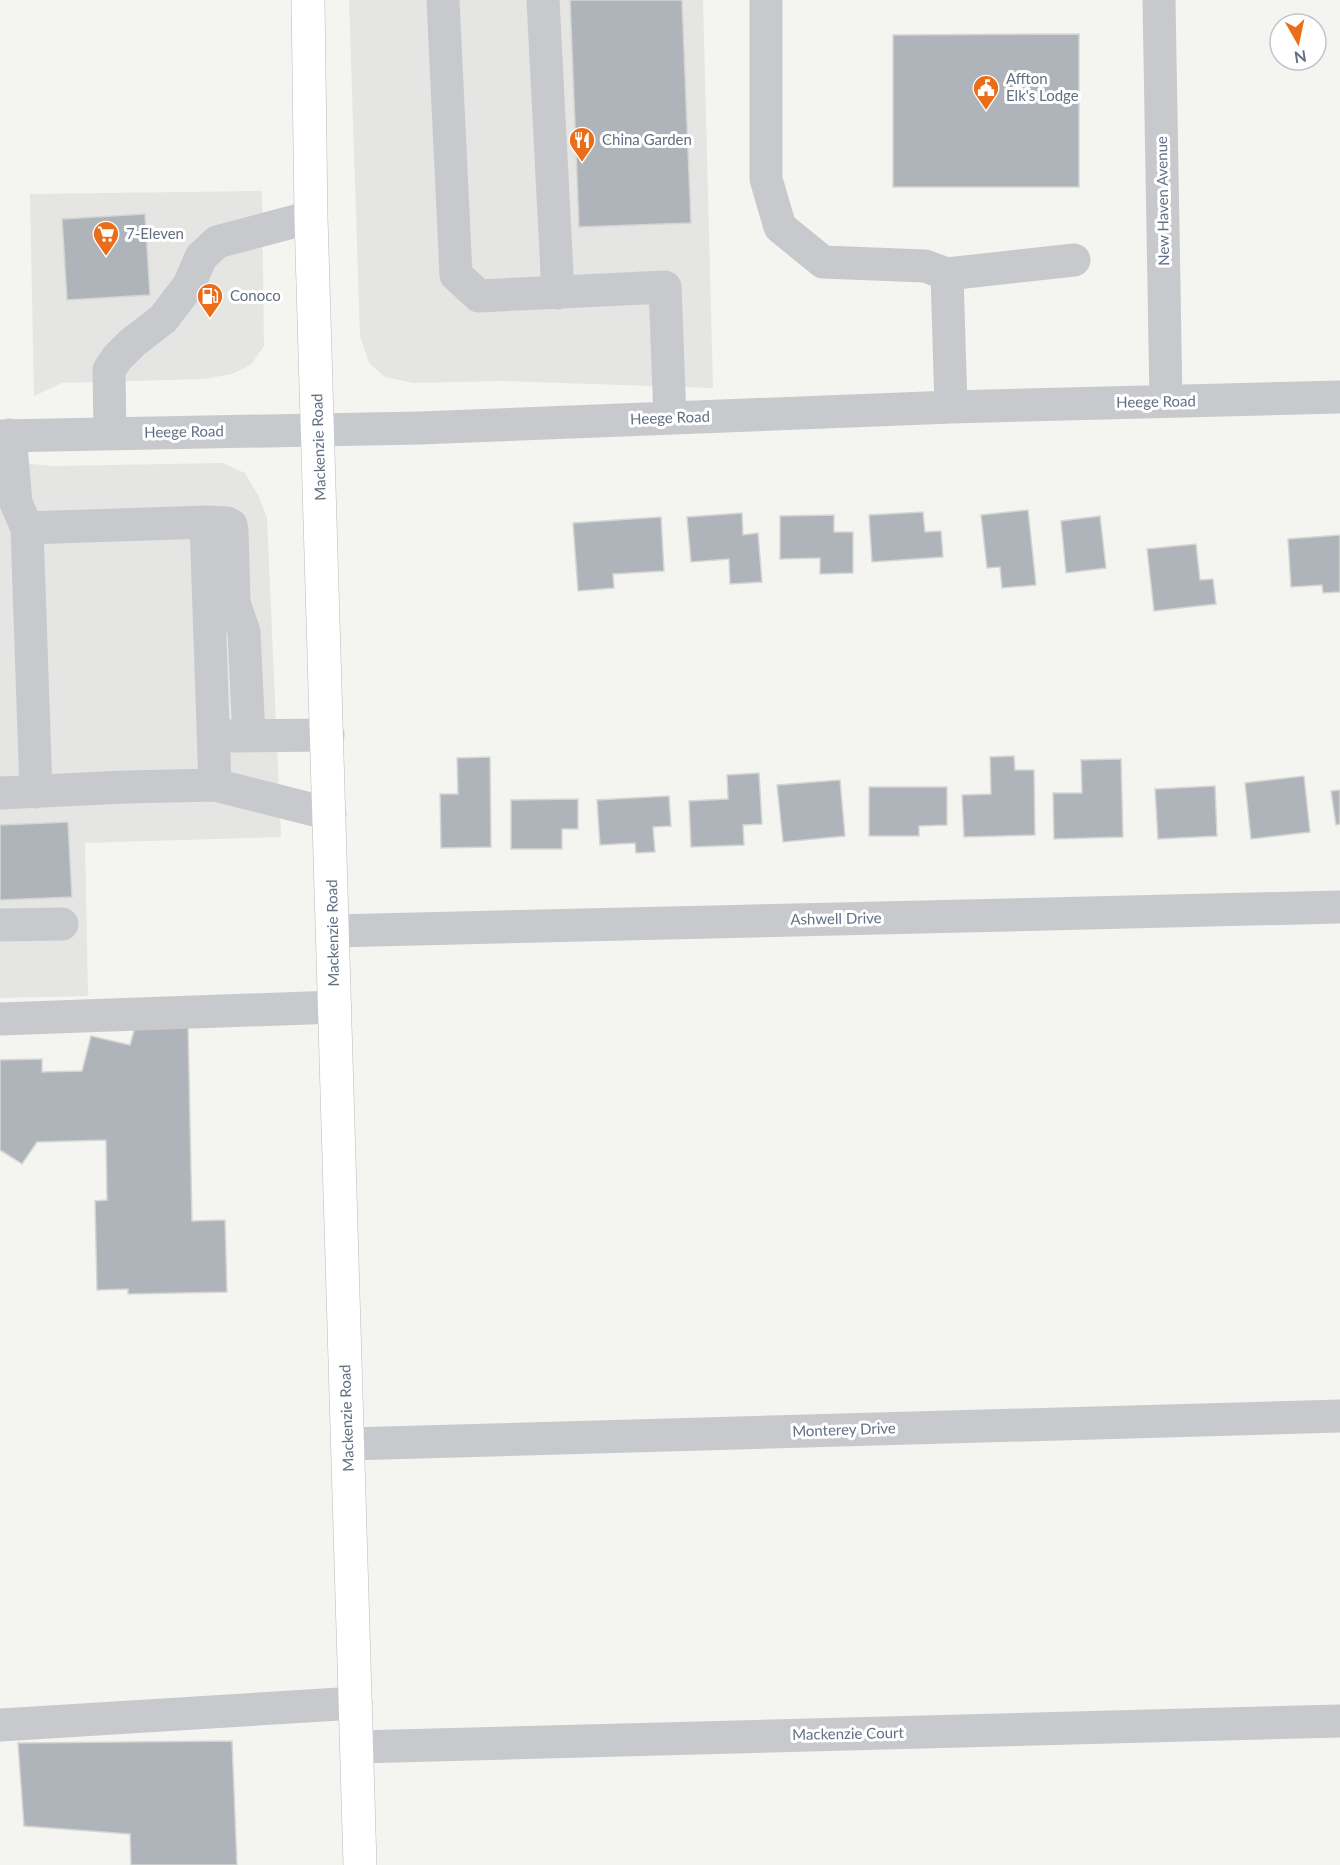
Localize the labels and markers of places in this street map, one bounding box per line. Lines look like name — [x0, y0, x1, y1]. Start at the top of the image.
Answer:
place label: Affton Elk's Lodge — [1006, 69, 1079, 104]
public building icon: Affton Elk's Lodge — [971, 73, 1001, 111]
restaurant icon: China Garden — [567, 125, 597, 163]
place label: China Garden — [602, 130, 692, 148]
supermarket icon: 7-Eleven — [91, 219, 121, 257]
place label: 7-Eleven — [126, 224, 184, 242]
fuel station icon: Conoco — [195, 281, 225, 319]
place label: Conoco — [230, 286, 281, 304]

